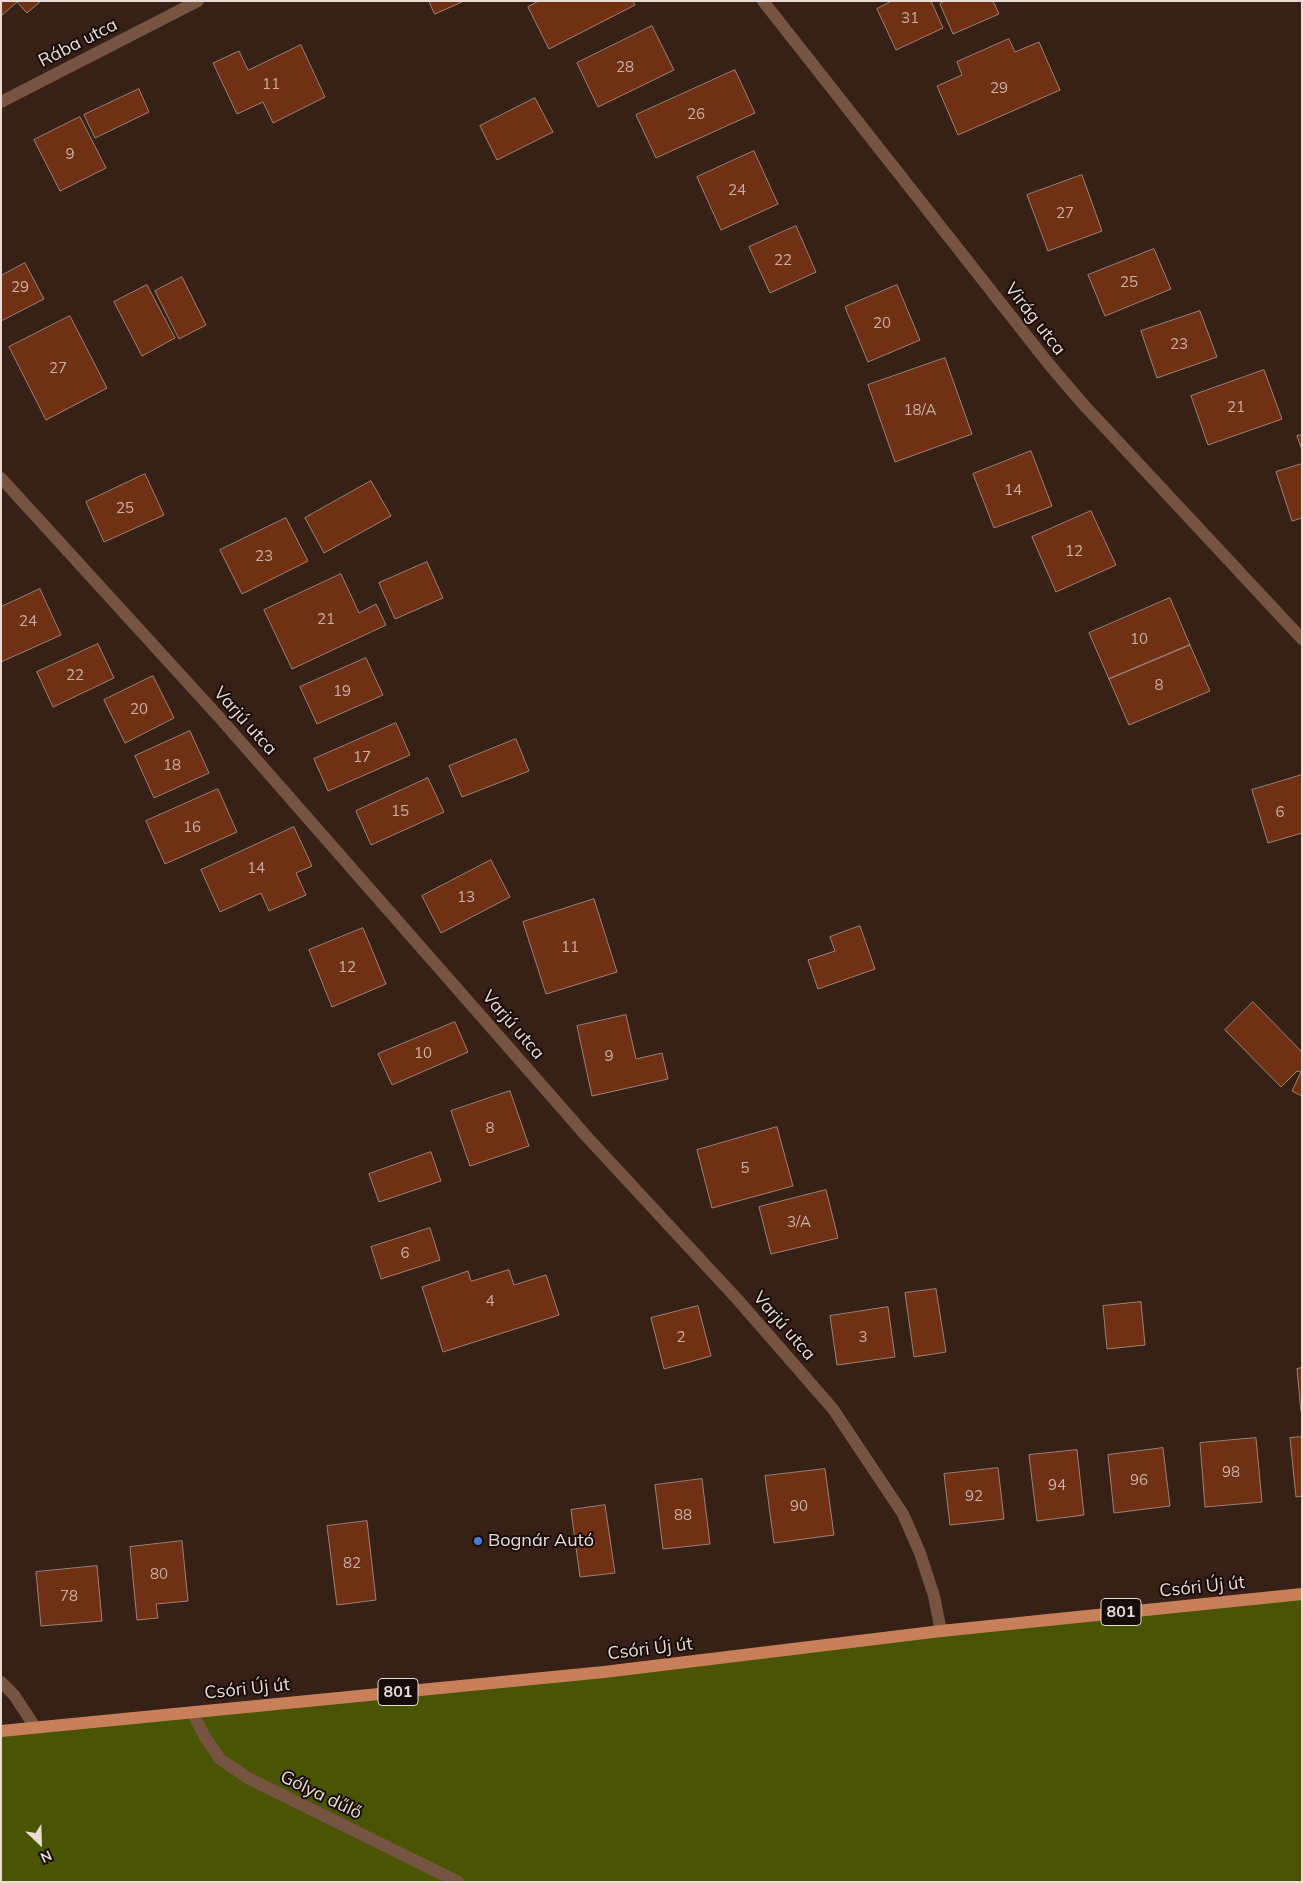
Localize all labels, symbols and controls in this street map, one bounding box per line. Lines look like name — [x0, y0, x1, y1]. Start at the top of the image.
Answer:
house number: 31 — [901, 9, 919, 27]
street label: Rába utca — [35, 14, 121, 72]
house number: 28 — [616, 58, 634, 76]
house number: 11 — [262, 75, 280, 93]
house number: 29 — [990, 79, 1008, 97]
house number: 26 — [687, 105, 705, 123]
house number: 9 — [66, 145, 74, 163]
house number: 24 — [728, 181, 746, 199]
house number: 27 — [1056, 204, 1074, 222]
house number: 22 — [774, 251, 792, 269]
house number: 25 — [1120, 273, 1138, 291]
house number: 29 — [11, 278, 29, 296]
street label: Virág utca — [1000, 278, 1070, 360]
house number: 20 — [873, 314, 891, 332]
house number: 23 — [1170, 335, 1188, 353]
house number: 27 — [49, 359, 67, 377]
house number: 21 — [1227, 398, 1245, 416]
house number: 18/A — [903, 401, 937, 419]
house number: 14 — [1004, 481, 1022, 499]
house number: 25 — [116, 499, 134, 517]
house number: 12 — [1065, 542, 1083, 560]
house number: 23 — [255, 547, 273, 565]
house number: 21 — [317, 610, 335, 628]
house number: 24 — [19, 612, 37, 630]
house number: 10 — [1130, 630, 1148, 648]
house number: 22 — [66, 666, 84, 684]
house number: 8 — [1155, 676, 1163, 694]
street label: Varjú utca — [209, 682, 281, 760]
house number: 19 — [333, 682, 351, 700]
house number: 20 — [130, 700, 148, 718]
house number: 17 — [353, 748, 371, 766]
house number: 18 — [163, 756, 181, 774]
house number: 15 — [391, 802, 409, 820]
house number: 6 — [1276, 803, 1284, 821]
house number: 16 — [183, 818, 201, 836]
house number: 14 — [247, 859, 265, 877]
house number: 13 — [457, 888, 475, 906]
house number: 11 — [561, 938, 579, 956]
house number: 12 — [338, 958, 356, 976]
street label: Varjú utca — [477, 986, 549, 1064]
house number: 10 — [414, 1044, 432, 1062]
house number: 9 — [605, 1047, 613, 1065]
house number: 8 — [486, 1119, 494, 1137]
house number: 5 — [741, 1159, 749, 1177]
house number: 3/A — [787, 1213, 811, 1231]
house number: 6 — [401, 1244, 409, 1262]
street label: Varjú utca — [748, 1287, 820, 1365]
house number: 4 — [486, 1292, 494, 1310]
house number: 2 — [677, 1328, 685, 1346]
house number: 3 — [859, 1328, 867, 1346]
house number: 98 — [1222, 1463, 1240, 1481]
house number: 96 — [1130, 1471, 1148, 1489]
house number: 94 — [1048, 1476, 1066, 1494]
house number: 92 — [965, 1487, 983, 1505]
house number: 90 — [790, 1497, 808, 1515]
house number: 88 — [674, 1506, 692, 1524]
place label: Bognár Autó — [488, 1530, 594, 1552]
marker: Bognár Autó — [472, 1535, 484, 1547]
house number: 82 — [343, 1554, 361, 1572]
house number: 80 — [150, 1565, 168, 1583]
street label: Csóri Új út — [1158, 1572, 1246, 1602]
house number: 78 — [60, 1587, 78, 1605]
road number: 801 — [1101, 1598, 1141, 1625]
street label: Csóri Új út — [606, 1633, 694, 1665]
street label: Csóri Új út — [203, 1674, 291, 1704]
road number: 801 — [378, 1678, 418, 1705]
street label: Gólya dűlő — [277, 1766, 365, 1824]
north arrow — [15, 1818, 65, 1868]
text: N — [38, 1846, 55, 1867]

